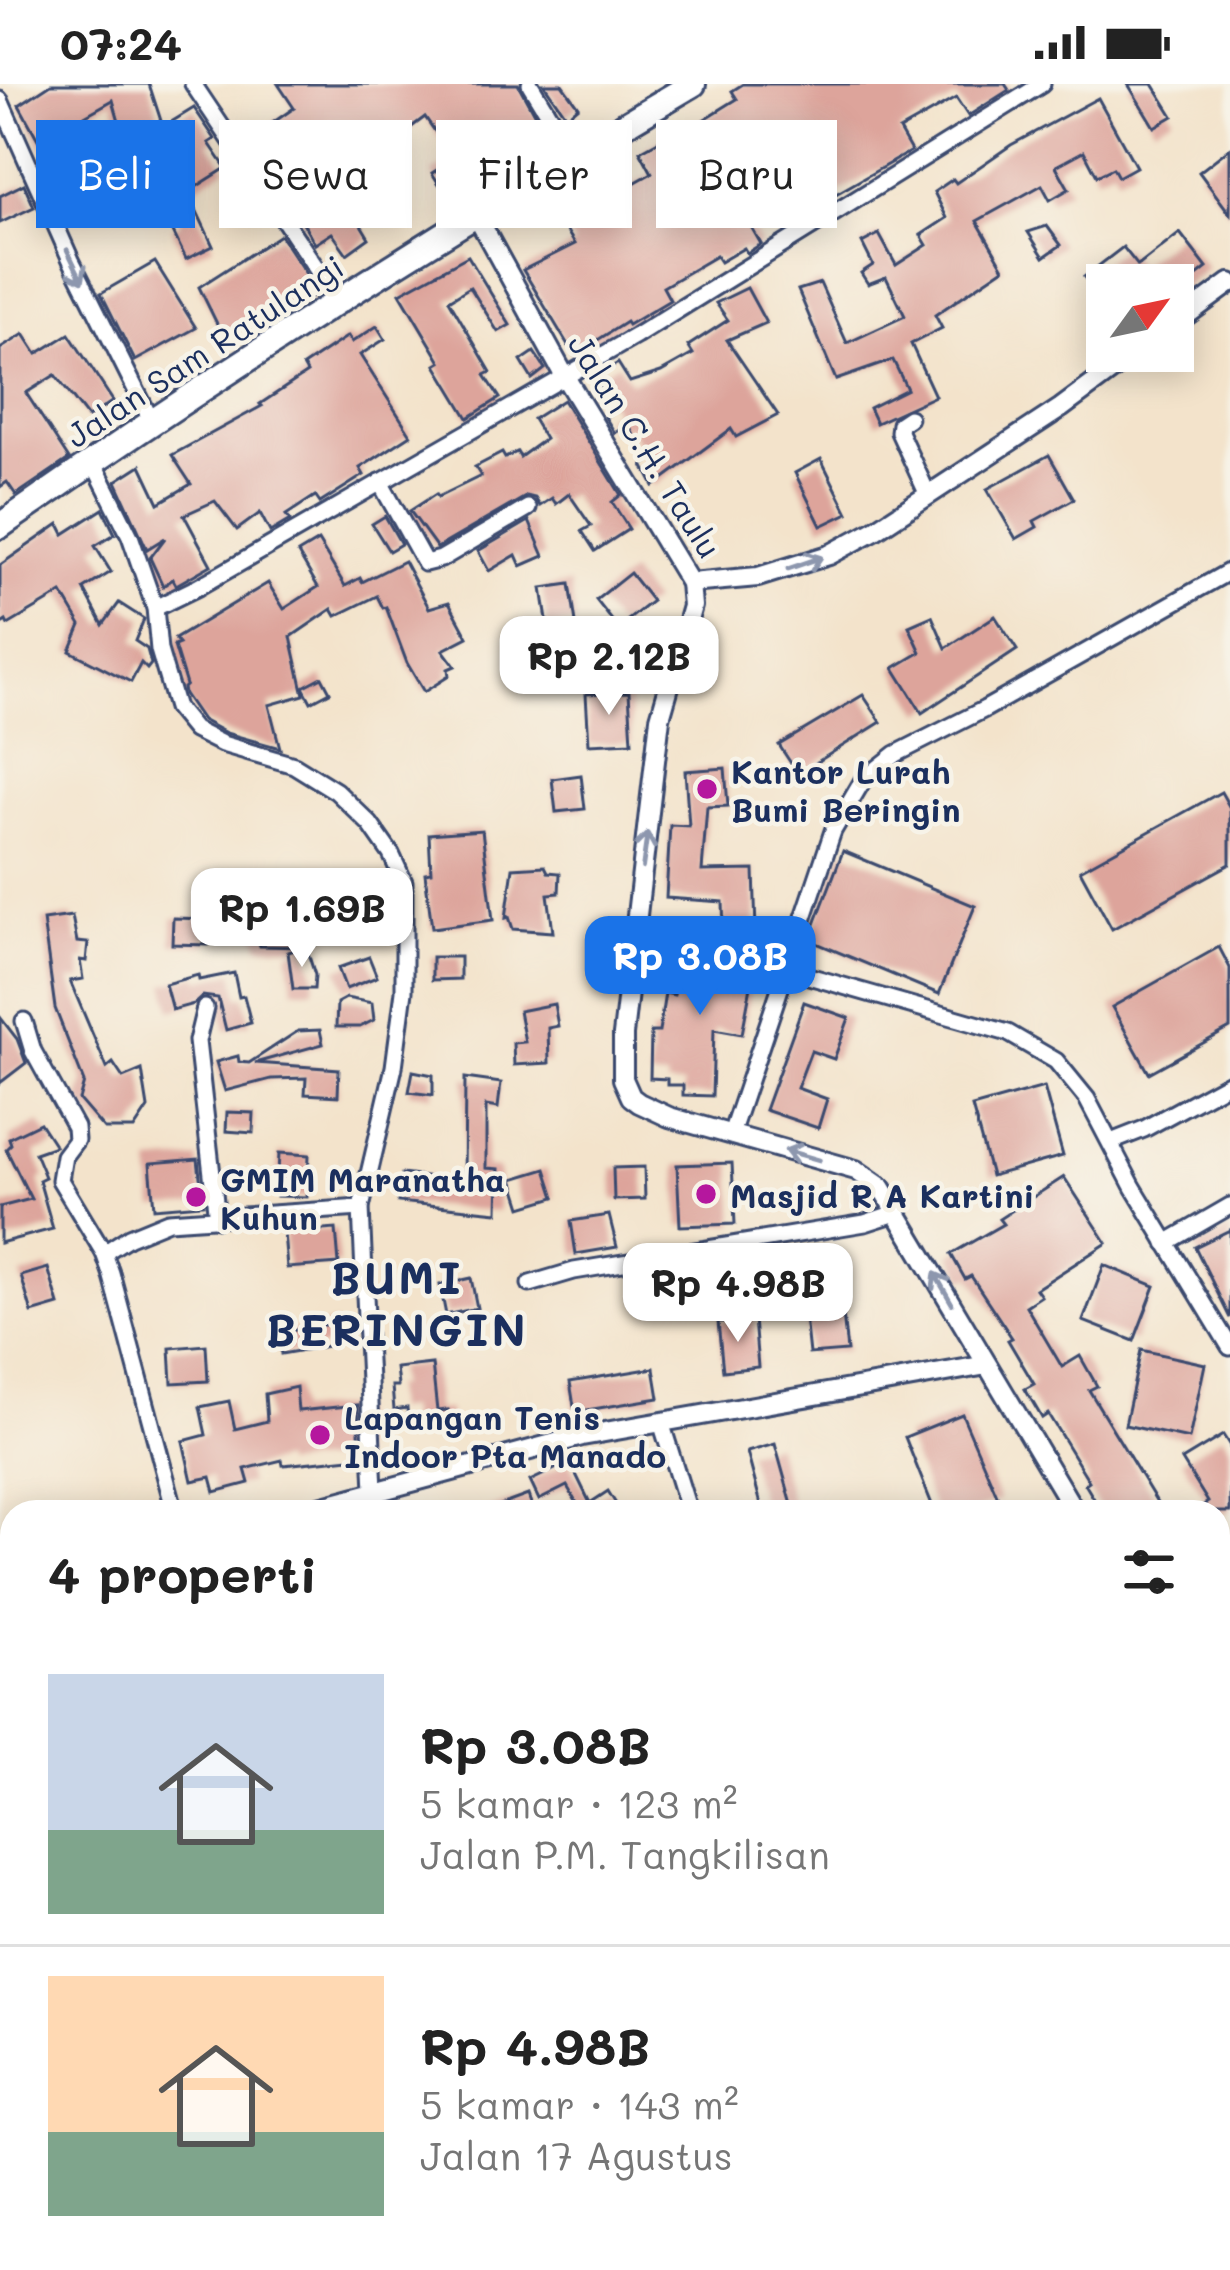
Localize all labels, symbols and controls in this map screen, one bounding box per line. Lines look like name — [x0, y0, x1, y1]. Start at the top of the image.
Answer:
text: 07:24 — [60, 13, 182, 71]
chip: Beli — [36, 120, 195, 228]
chip: Sewa — [219, 120, 412, 228]
chip: Filter — [436, 120, 632, 228]
chip: Baru — [656, 120, 837, 228]
street label: Jalan Sam Ratulangi — [57, 244, 351, 456]
one-way arrow — [64, 247, 87, 283]
north arrow — [1086, 264, 1194, 372]
map controls — [1086, 264, 1194, 372]
street label: Jalan C.H. Taulu — [560, 325, 732, 565]
one-way arrow — [786, 551, 823, 572]
pin: Rp 2.12B — [485, 616, 733, 718]
text: Rp 2.12B — [527, 629, 691, 680]
place label: Kantor Lurah Bumi Beringin — [731, 749, 960, 830]
marker: Kantor Lurah Bumi Beringin — [694, 776, 720, 802]
one-way arrow — [634, 831, 657, 870]
pin: Rp 1.69B — [178, 868, 426, 970]
text: Rp 1.69B — [218, 881, 386, 932]
pin: Rp 3.08B — [576, 916, 824, 1018]
text: Rp 3.08B — [612, 929, 788, 980]
one-way arrow — [784, 1143, 822, 1165]
place label: GMIM Maranatha Kuhun — [220, 1157, 505, 1238]
place label: Masjid R A Kartini — [730, 1173, 1035, 1216]
marker: Masjid R A Kartini — [693, 1181, 719, 1207]
marker: GMIM Maranatha Kuhun — [183, 1184, 209, 1210]
pin: Rp 4.98B — [614, 1243, 862, 1345]
district label: BUMI BERINGIN — [265, 1247, 529, 1357]
text: Rp 4.98B — [650, 1256, 826, 1307]
one-way arrow — [930, 1272, 954, 1307]
place label: Lapangan Tenis Indoor Pta Manado — [344, 1395, 666, 1476]
marker: Lapangan Tenis Indoor Pta Manado — [307, 1422, 333, 1448]
text: 4 properti — [48, 1539, 317, 1606]
icon: filters — [1116, 1539, 1182, 1605]
text: Rp 3.08B — [420, 1710, 651, 1777]
icon: home — [144, 1722, 288, 1866]
text: 5 kamar · 123 m² — [420, 1777, 737, 1828]
text: Jalan P.M. Tangkilisan — [420, 1828, 830, 1879]
text: Rp 4.98B — [420, 2011, 650, 2078]
icon: home — [144, 2024, 288, 2168]
text: 5 kamar · 143 m² — [420, 2078, 739, 2129]
text: Jalan 17 Agustus — [420, 2129, 733, 2180]

